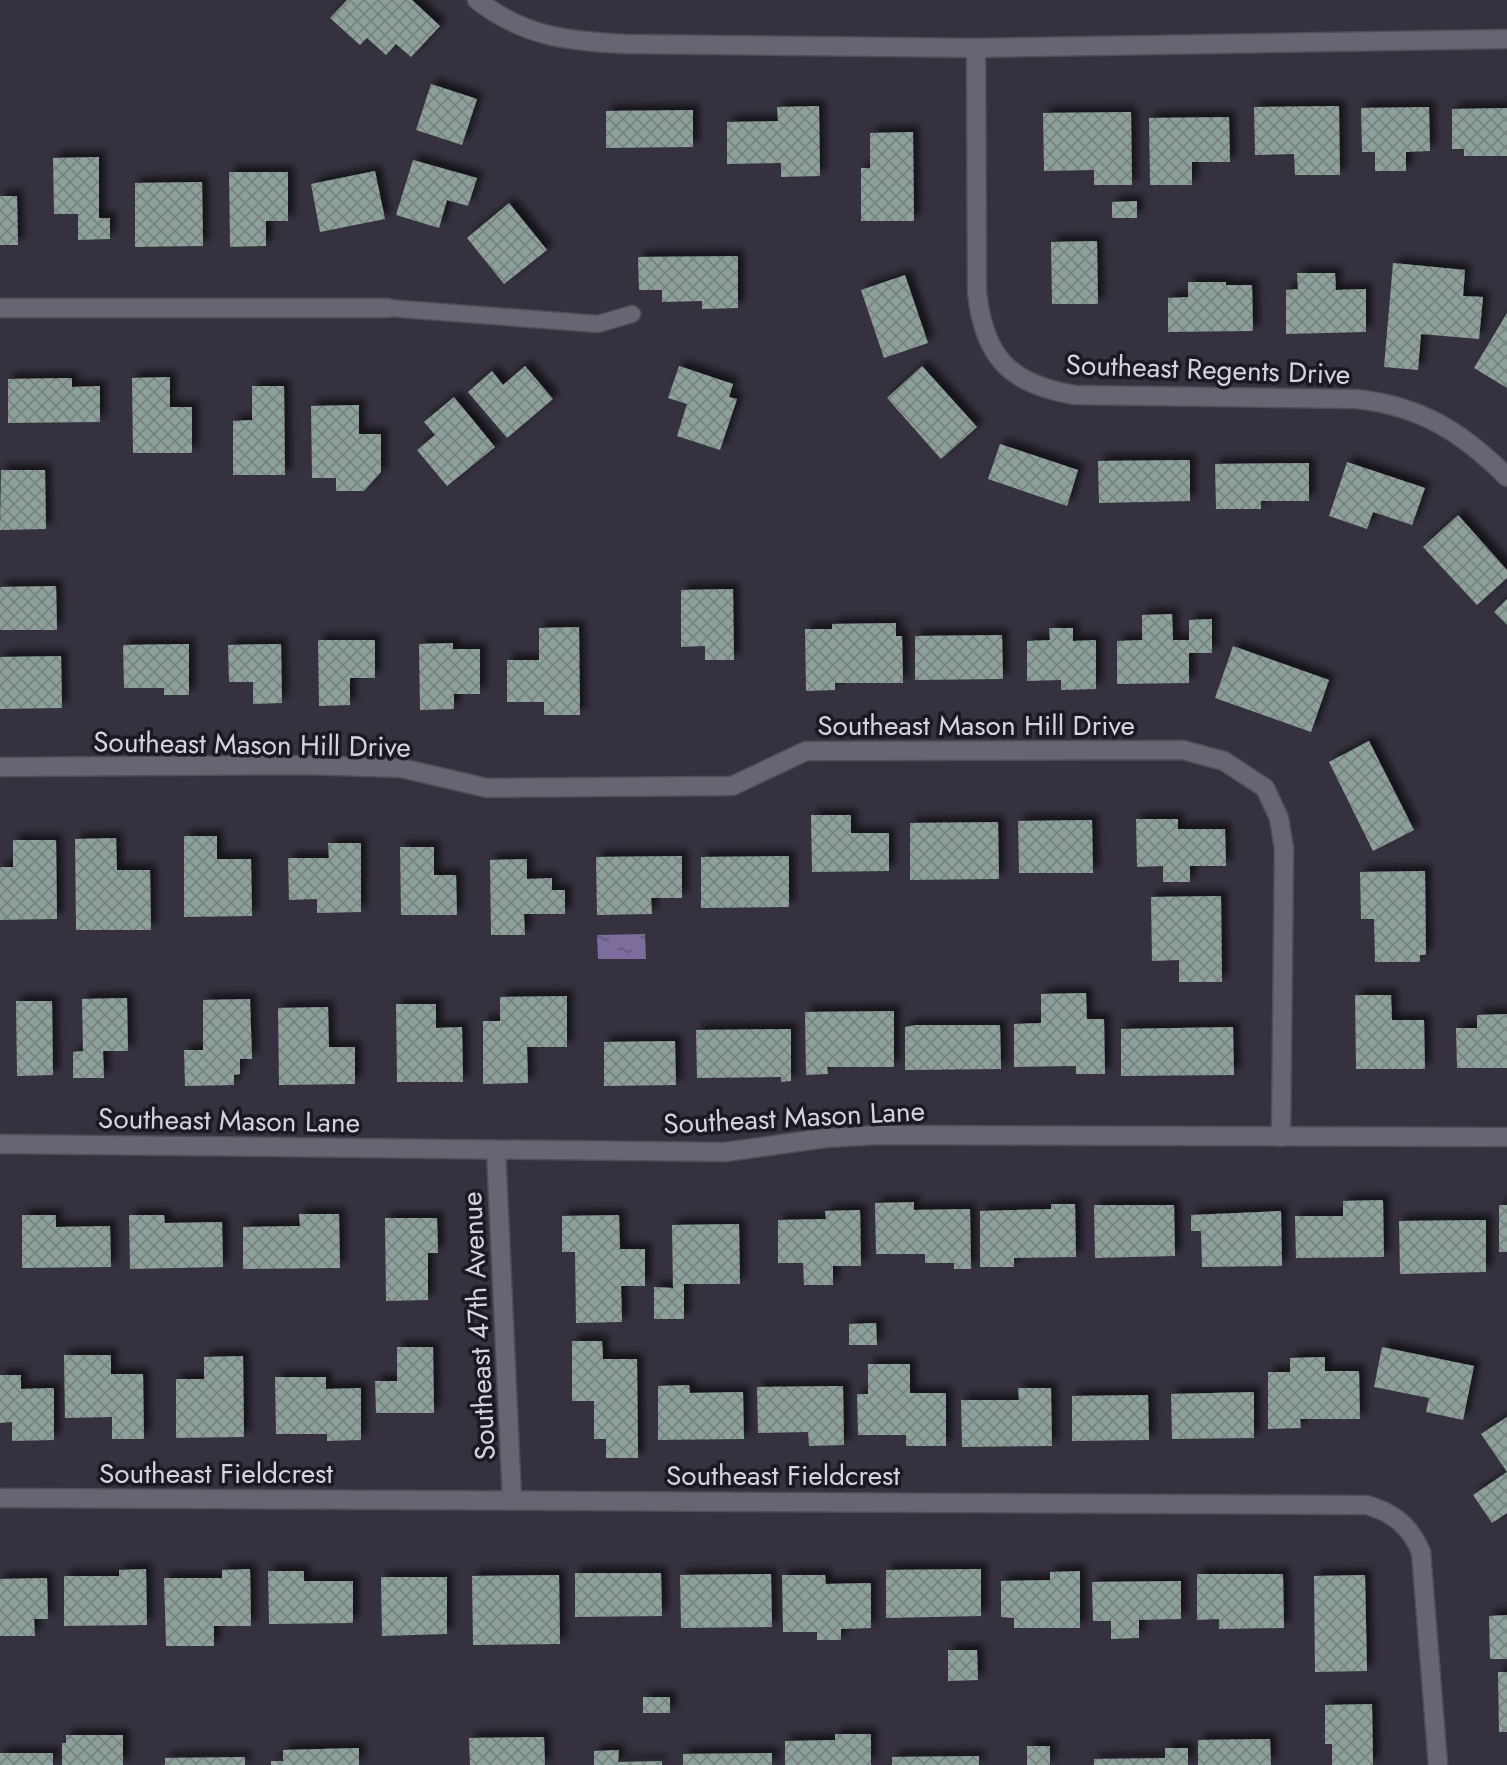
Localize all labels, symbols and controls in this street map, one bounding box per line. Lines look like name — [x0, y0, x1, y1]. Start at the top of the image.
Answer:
street label: Southeast Regents Drive — [1065, 344, 1351, 395]
street label: Southeast Mason Hill Drive — [817, 705, 1135, 746]
street label: Southeast Mason Hill Drive — [93, 721, 411, 768]
street label: Southeast Mason Lane — [662, 1090, 926, 1145]
street label: Southeast Mason Lane — [98, 1098, 360, 1143]
street label: Southeast 47th Avenue — [451, 1191, 506, 1461]
street label: Southeast Fieldcrest — [99, 1453, 333, 1494]
street label: Southeast Fieldcrest — [666, 1455, 900, 1496]

